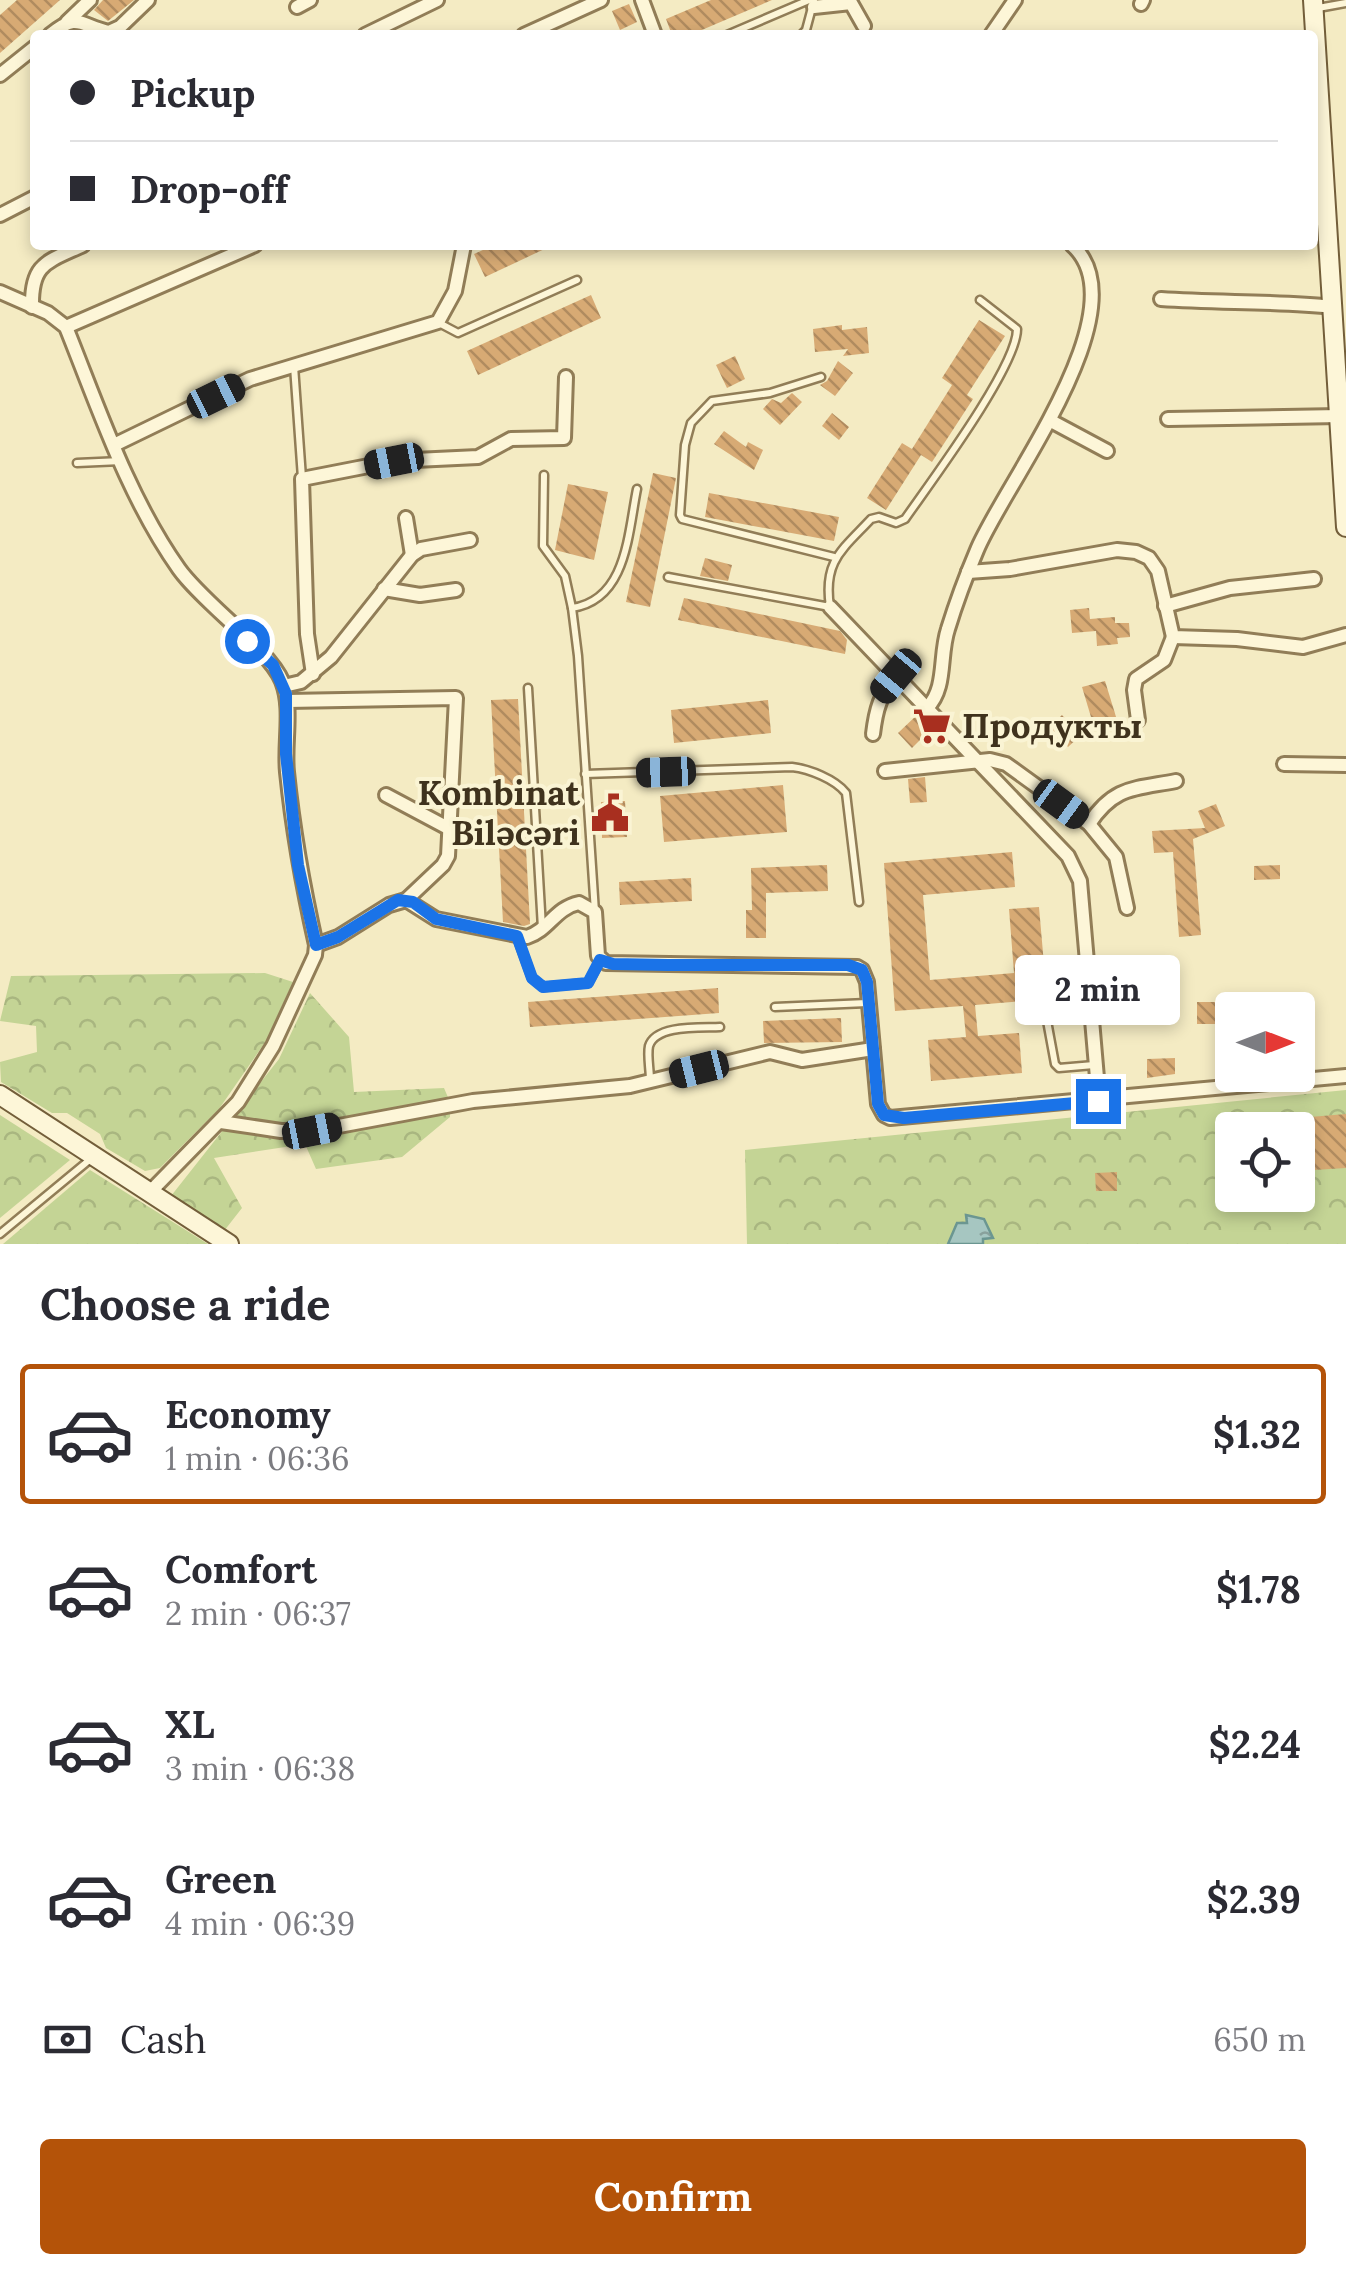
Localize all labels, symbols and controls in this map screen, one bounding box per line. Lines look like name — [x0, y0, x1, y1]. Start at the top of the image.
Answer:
text: Pickup — [130, 69, 255, 117]
text: Drop-off — [130, 165, 288, 213]
car — [182, 369, 250, 423]
car — [362, 441, 426, 481]
route start — [225, 619, 270, 664]
car — [865, 643, 927, 709]
place label: Продукты — [962, 703, 1142, 748]
supermarket icon: Продукты — [911, 705, 953, 747]
car — [635, 756, 697, 788]
place label: Kombinat Biləcəri — [418, 770, 581, 855]
car — [1028, 774, 1094, 834]
public building icon: Kombinat Biləcəri — [589, 792, 631, 834]
callout: 2 min — [1016, 956, 1180, 1026]
text: 2 min — [1055, 969, 1140, 1010]
north arrow — [1215, 992, 1315, 1092]
map controls — [1215, 992, 1315, 1212]
car — [666, 1047, 732, 1091]
route end — [1076, 1079, 1121, 1124]
car — [280, 1111, 344, 1151]
button: locate — [1215, 1112, 1315, 1212]
text: Choose a ride — [40, 1275, 330, 1332]
icon: car — [45, 1389, 135, 1479]
text: Economy — [165, 1390, 331, 1438]
text: $1.32 — [1213, 1410, 1301, 1458]
text: 1 min · 06:36 — [165, 1438, 350, 1479]
icon: car — [45, 1544, 135, 1634]
text: Comfort — [165, 1545, 317, 1593]
text: $1.78 — [1216, 1565, 1301, 1613]
text: 2 min · 06:37 — [165, 1593, 351, 1634]
icon: car — [45, 1699, 135, 1789]
text: XL — [165, 1700, 215, 1748]
text: $2.24 — [1209, 1720, 1301, 1768]
text: 3 min · 06:38 — [165, 1748, 355, 1789]
icon: car — [45, 1854, 135, 1944]
text: Green — [165, 1855, 277, 1903]
text: $2.39 — [1206, 1875, 1301, 1923]
text: 4 min · 06:39 — [165, 1903, 355, 1944]
icon: cash — [40, 2012, 95, 2067]
text: Cash — [120, 2015, 207, 2063]
text: 650 m — [1213, 2019, 1306, 2060]
button: Confirm — [40, 2139, 1306, 2254]

